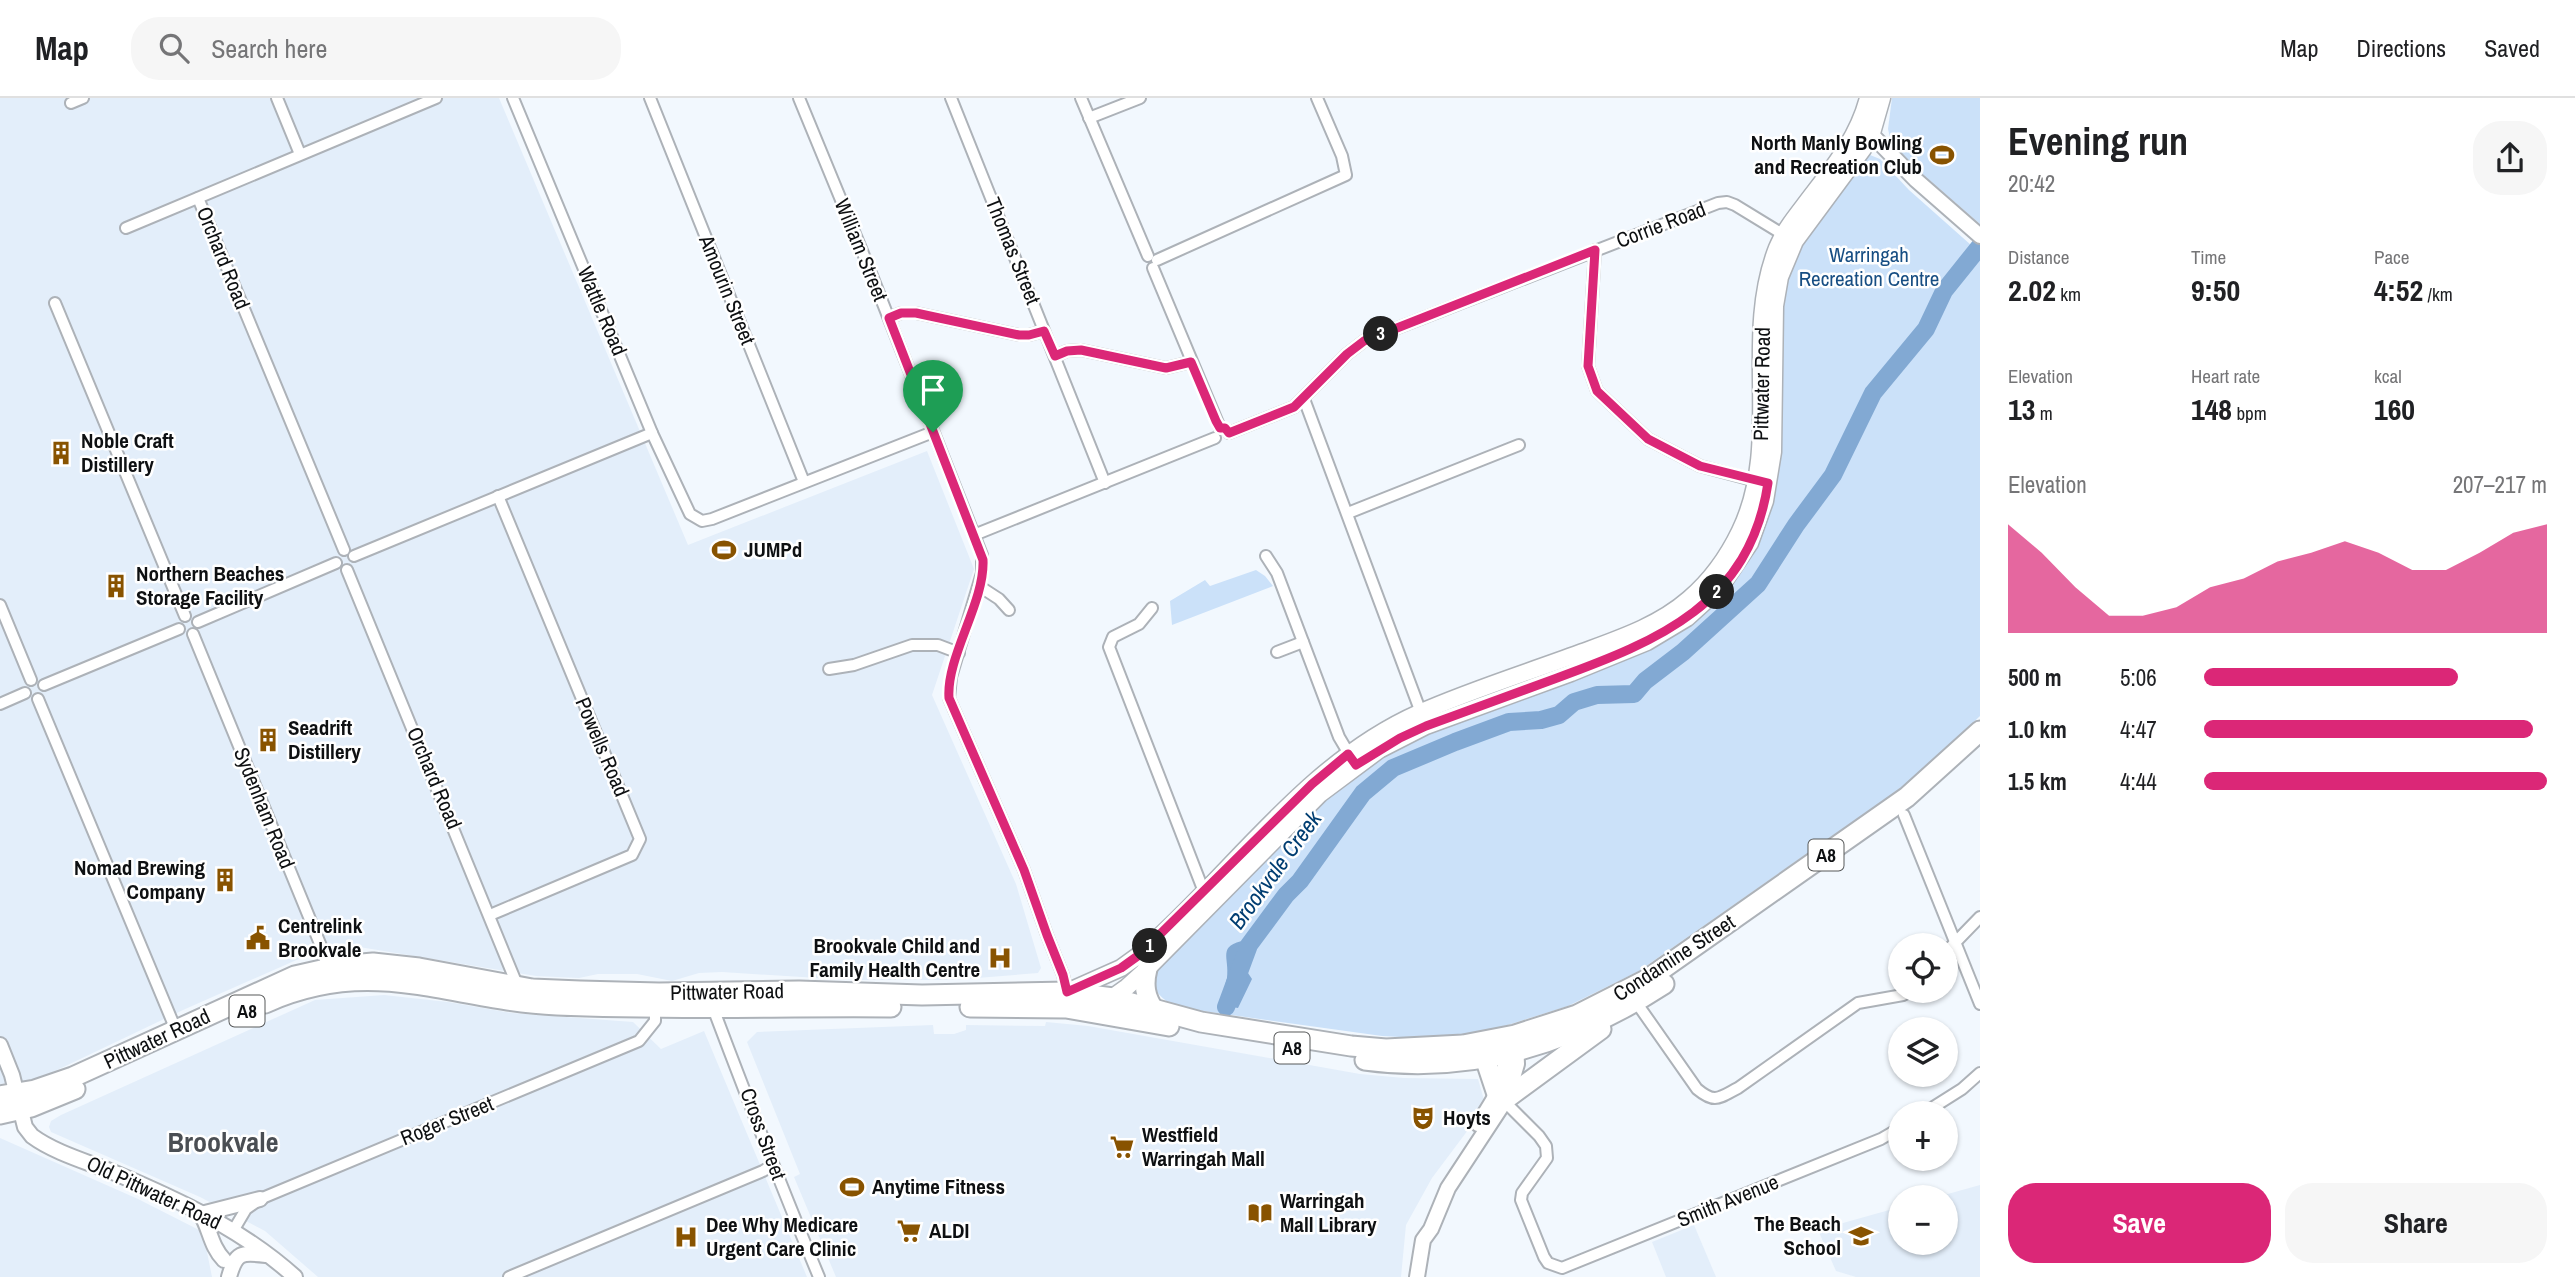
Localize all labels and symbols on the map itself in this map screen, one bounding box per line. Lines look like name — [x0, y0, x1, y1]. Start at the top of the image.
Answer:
place label: North Manly Bowling and Recreation Club — [1751, 128, 1922, 181]
sports icon: North Manly Bowling and Recreation Club — [1928, 141, 1956, 169]
street label: Thomas Street — [979, 193, 1048, 309]
street label: William Street — [828, 194, 895, 306]
street label: Corrie Road — [1612, 194, 1710, 255]
street label: Orchard Road — [190, 202, 257, 313]
street label: Amourin Street — [692, 230, 763, 349]
park label: Warringah Recreation Centre — [1799, 240, 1939, 293]
street label: Wattle Road — [571, 262, 634, 360]
pin: 3 — [1364, 316, 1398, 352]
street label: Pittwater Road — [1746, 327, 1777, 441]
pin — [903, 360, 963, 432]
place label: Noble Craft Distillery — [81, 426, 174, 479]
building icon: Noble Craft Distillery — [47, 439, 75, 467]
place label: JUMPd — [744, 535, 802, 564]
sports icon: JUMPd — [710, 536, 738, 564]
place label: Northern Beaches Storage Facility — [136, 559, 284, 612]
building icon: Northern Beaches Storage Facility — [102, 572, 130, 600]
pin: 2 — [1700, 574, 1734, 610]
street label: Powells Road — [569, 693, 636, 801]
place label: Seadrift Distillery — [288, 713, 361, 766]
street label: Orchard Road — [400, 722, 469, 833]
building icon: Seadrift Distillery — [254, 726, 282, 754]
street label: Sydenham Road — [227, 743, 302, 873]
water label: Brookvale Creek — [1221, 803, 1329, 935]
road number: A8 — [1808, 840, 1843, 870]
place label: Nomad Brewing Company — [74, 853, 205, 906]
building icon: Nomad Brewing Company — [211, 866, 239, 894]
street label: Condamine Street — [1607, 907, 1740, 1008]
place label: Centrelink Brookvale — [278, 911, 363, 964]
public building icon: Centrelink Brookvale — [244, 924, 272, 952]
pin: 1 — [1132, 928, 1168, 964]
place label: Brookvale Child and Family Health Centre — [810, 931, 980, 984]
hospital icon: Brookvale Child and Family Health Centre — [986, 944, 1014, 972]
street label: Pittwater Road — [670, 976, 784, 1007]
road number: A8 — [230, 995, 264, 1026]
street label: Pittwater Road — [99, 1001, 215, 1076]
road number: A8 — [1274, 1032, 1310, 1064]
street label: Cross Street — [733, 1084, 794, 1184]
street label: Roger Street — [396, 1089, 498, 1152]
place label: Hoyts — [1443, 1103, 1491, 1132]
theatre icon: Hoyts — [1409, 1104, 1437, 1132]
place label: Westfield Warringah Mall — [1142, 1120, 1265, 1173]
district label: Brookvale — [167, 1123, 279, 1161]
supermarket icon: Westfield Warringah Mall — [1108, 1133, 1136, 1161]
street label: Old Pittwater Road — [82, 1149, 226, 1236]
street label: Smith Avenue — [1673, 1167, 1783, 1234]
place label: Anytime Fitness — [872, 1172, 1005, 1201]
sports icon: Anytime Fitness — [838, 1173, 866, 1201]
place label: Warringah Mall Library — [1280, 1186, 1377, 1239]
library icon: Warringah Mall Library — [1246, 1199, 1274, 1227]
place label: The Beach School — [1754, 1209, 1841, 1262]
place label: Dee Why Medicare Urgent Care Clinic — [706, 1210, 858, 1263]
place label: ALDI — [929, 1216, 969, 1245]
supermarket icon: ALDI — [895, 1217, 923, 1245]
school or university icon: The Beach School — [1847, 1222, 1875, 1250]
hospital icon: Dee Why Medicare Urgent Care Clinic — [672, 1223, 700, 1251]

